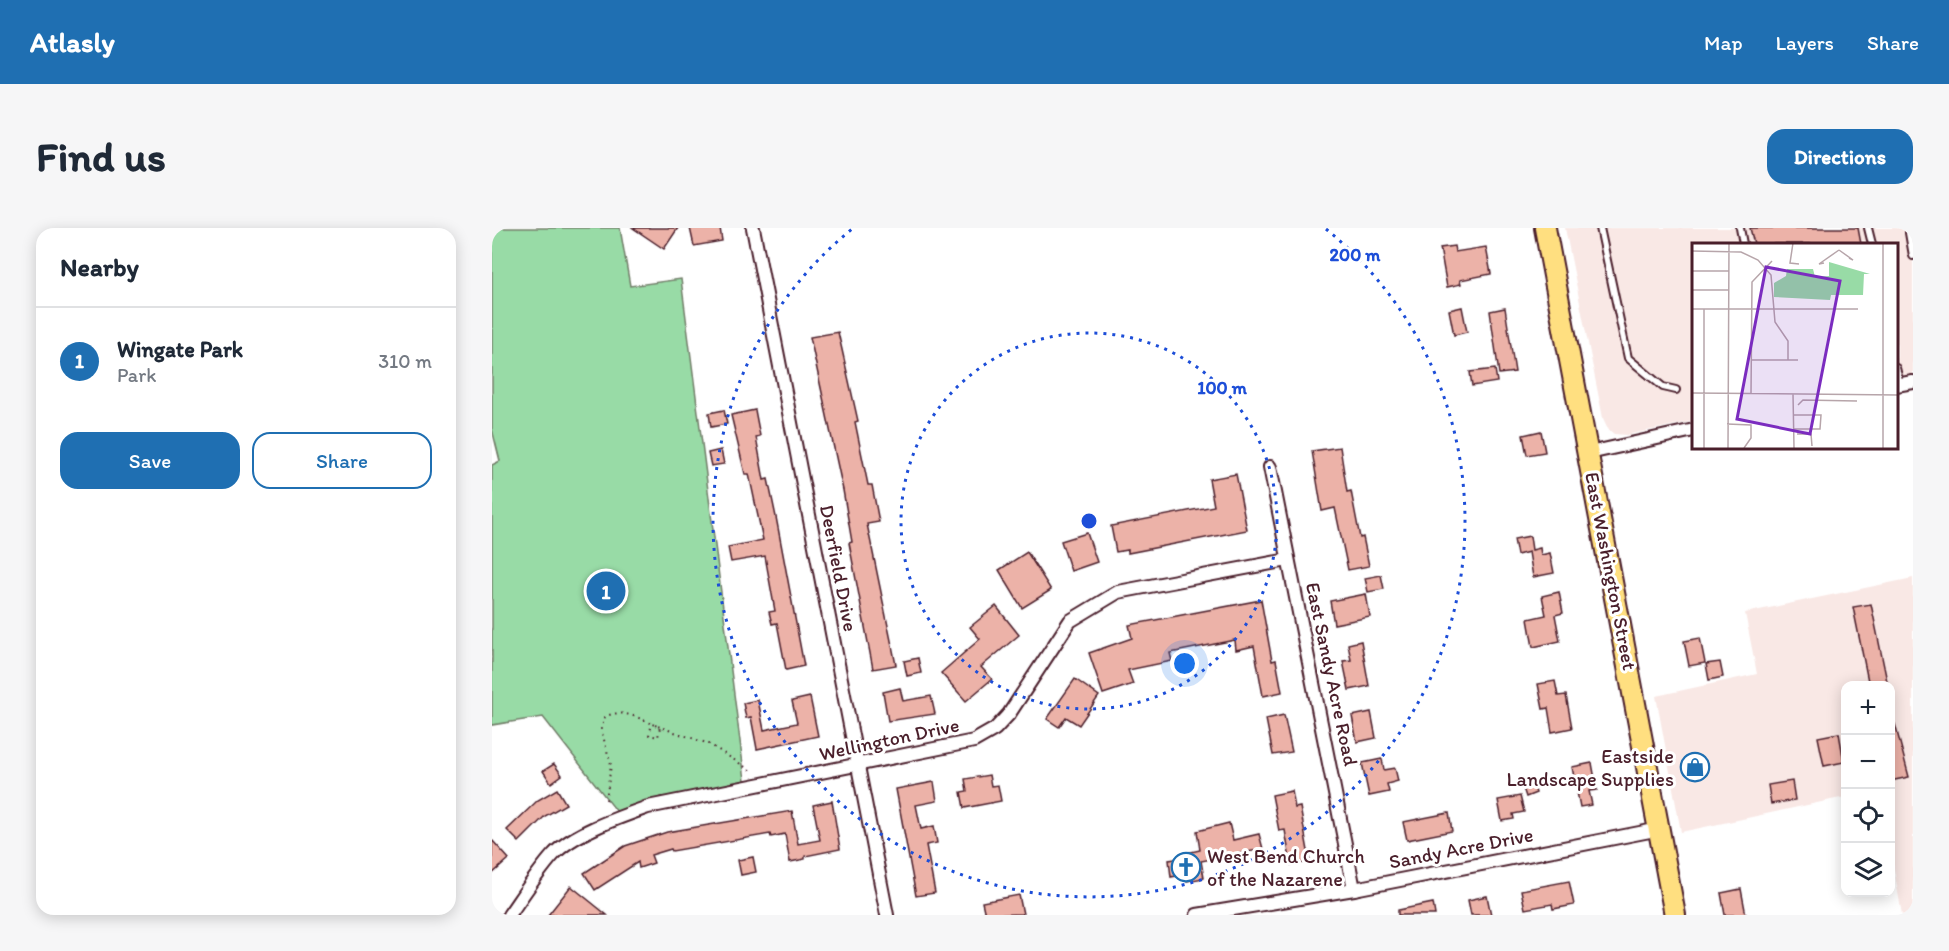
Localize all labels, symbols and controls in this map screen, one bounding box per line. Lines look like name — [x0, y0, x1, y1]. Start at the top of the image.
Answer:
text: Atlasly — [30, 25, 115, 59]
text: Map — [1704, 30, 1743, 55]
text: Layers — [1776, 30, 1834, 55]
text: Share — [1867, 30, 1919, 55]
button: Directions — [1767, 129, 1913, 184]
text: Find us — [36, 131, 166, 182]
inset map — [1692, 243, 1898, 448]
text: 200 m — [1330, 244, 1381, 266]
text: Nearby — [60, 251, 139, 283]
text: Wingate Park — [117, 336, 243, 363]
text: 1 — [75, 349, 84, 373]
text: 310 m — [378, 349, 432, 373]
text: Park — [117, 363, 156, 387]
text: 100 m — [1197, 377, 1248, 399]
button: Save — [60, 432, 240, 489]
button: Share — [252, 432, 432, 489]
street label: East Washington Street — [1580, 470, 1642, 673]
street label: Deerfield Drive — [815, 503, 863, 633]
centre of rings — [1079, 511, 1099, 531]
pin: 1 — [586, 568, 626, 614]
street label: East Sandy Acre Road — [1301, 580, 1363, 768]
your location — [1170, 649, 1199, 678]
map controls — [1841, 681, 1895, 897]
button: + — [1841, 681, 1895, 735]
street label: Wellington Drive — [817, 712, 961, 766]
button: − — [1841, 735, 1895, 789]
place label: Eastside Landscape Supplies — [1506, 744, 1674, 791]
shop icon: Eastside Landscape Supplies — [1679, 751, 1711, 783]
button: locate — [1841, 789, 1895, 843]
street label: Sandy Acre Drive — [1387, 822, 1535, 874]
button: layers — [1841, 843, 1895, 897]
place label: West Bend Church of the Nazarene — [1207, 844, 1365, 891]
church icon: West Bend Church of the Nazarene — [1170, 851, 1202, 883]

